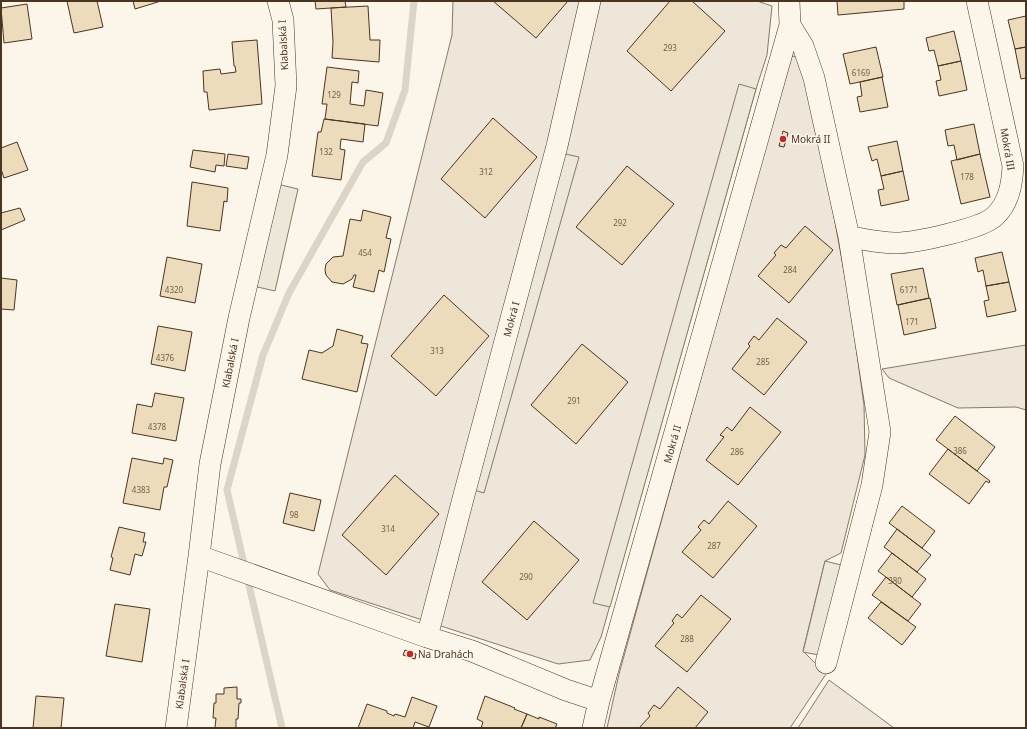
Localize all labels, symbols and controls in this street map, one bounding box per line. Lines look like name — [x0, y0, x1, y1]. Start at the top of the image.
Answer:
street label: Klabalská I — [275, 19, 291, 71]
house number: 293 — [663, 42, 677, 53]
house number: 6169 — [852, 67, 871, 78]
house number: 129 — [327, 89, 341, 100]
street label: Mokrá III — [997, 127, 1019, 171]
place label: Mokrá II — [791, 132, 830, 146]
marker: Mokrá II — [778, 134, 788, 144]
house number: 132 — [319, 146, 333, 157]
house number: 312 — [479, 166, 493, 177]
house number: 178 — [960, 171, 974, 182]
house number: 292 — [613, 217, 627, 228]
house number: 454 — [358, 247, 372, 258]
house number: 284 — [783, 264, 797, 275]
house number: 4320 — [165, 284, 184, 295]
house number: 6171 — [900, 284, 918, 295]
street label: Mokrá I — [500, 300, 522, 338]
house number: 171 — [905, 316, 919, 327]
street label: Klabalská I — [218, 337, 242, 389]
house number: 313 — [430, 345, 444, 356]
house number: 4376 — [156, 352, 175, 363]
house number: 285 — [756, 356, 770, 367]
house number: 291 — [567, 395, 581, 406]
house number: 4378 — [148, 421, 167, 432]
street label: Mokrá II — [660, 423, 684, 465]
house number: 386 — [953, 445, 967, 456]
house number: 286 — [730, 446, 744, 457]
house number: 4383 — [132, 484, 151, 495]
house number: 98 — [289, 509, 299, 520]
house number: 314 — [381, 523, 395, 534]
house number: 287 — [707, 540, 721, 551]
house number: 290 — [519, 571, 533, 582]
house number: 380 — [888, 575, 902, 586]
house number: 288 — [680, 633, 694, 644]
place label: Na Drahách — [418, 647, 473, 661]
marker: Na Drahách — [405, 649, 415, 659]
street label: Klabalská I — [172, 658, 192, 710]

